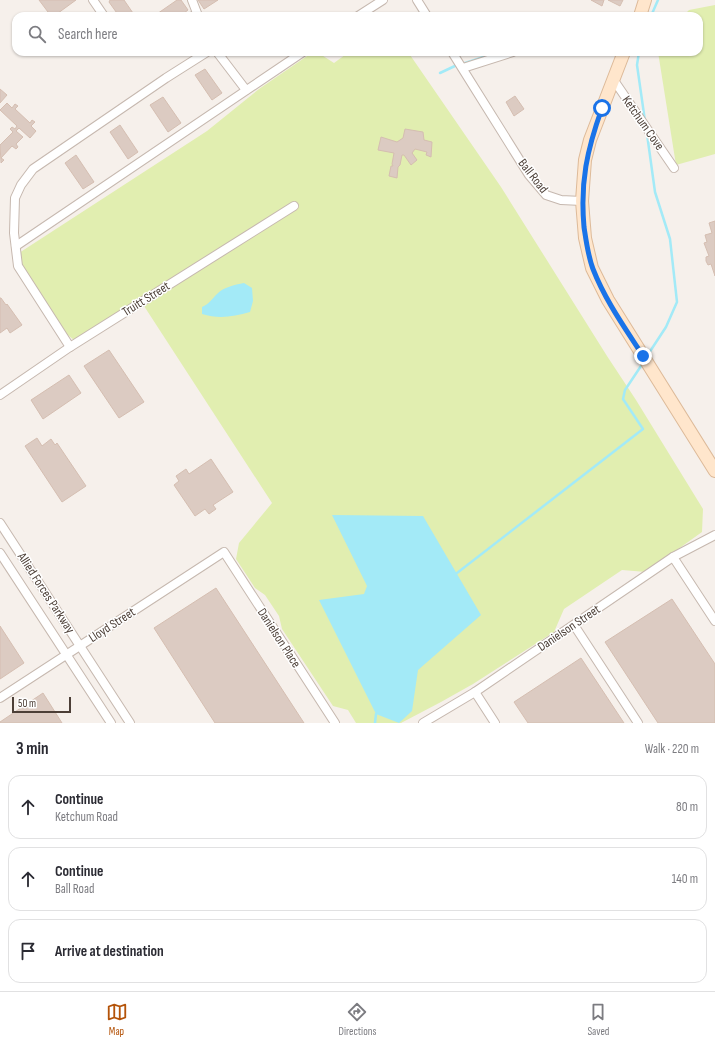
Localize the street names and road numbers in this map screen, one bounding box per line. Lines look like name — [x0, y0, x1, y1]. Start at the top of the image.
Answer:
street label: Ketchum Cove — [618, 93, 668, 153]
street label: Ball Road — [515, 156, 551, 196]
street label: Truitt Street — [119, 278, 173, 320]
street label: Allied Forces Parkway — [13, 549, 78, 636]
street label: Danielson Street — [535, 601, 603, 655]
street label: Lloyd Street — [86, 604, 138, 646]
street label: Danielson Place — [254, 605, 304, 671]

